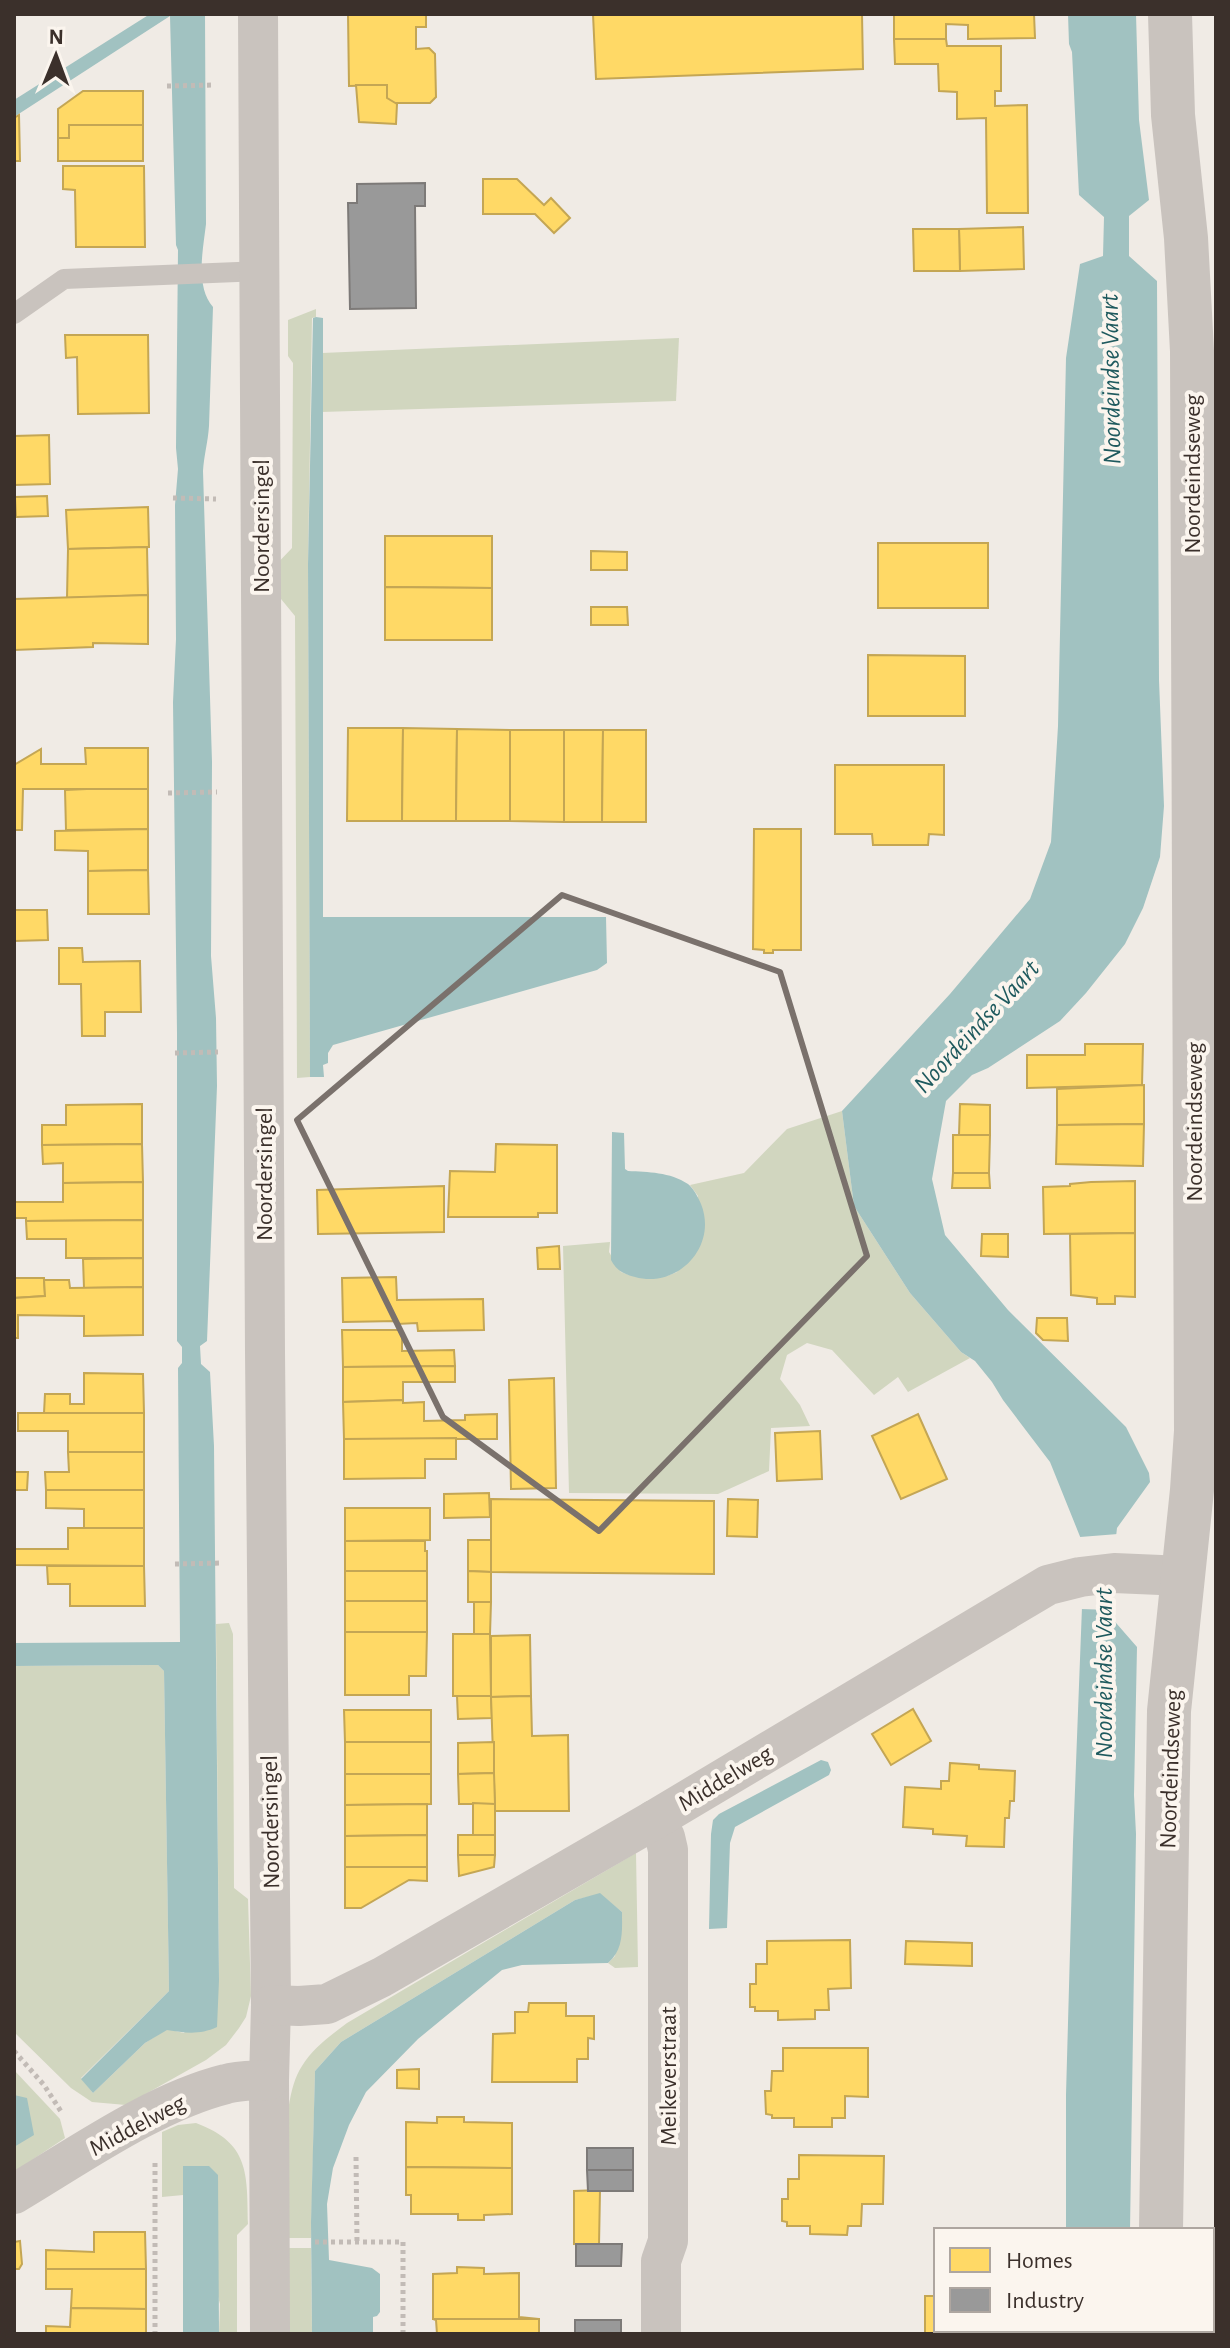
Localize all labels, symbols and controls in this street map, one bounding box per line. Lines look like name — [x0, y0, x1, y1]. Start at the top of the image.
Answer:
north arrow — [16, 16, 96, 96]
text: N — [48, 26, 64, 48]
water label: Noordeindse Vaart — [1097, 293, 1125, 465]
street label: Noordeindseweg — [1181, 394, 1205, 554]
street label: Noordersingel — [250, 459, 274, 593]
water label: Noordeindse Vaart — [909, 955, 1045, 1098]
street label: Noordeindseweg — [1183, 1042, 1207, 1202]
street label: Noordersingel — [253, 1107, 277, 1241]
water label: Noordeindse Vaart — [1091, 1587, 1117, 1759]
street label: Noordeindseweg — [1156, 1689, 1186, 1849]
street label: Middelweg — [674, 1741, 777, 1816]
street label: Noordersingel — [258, 1755, 284, 1889]
street label: Meikeverstraat — [657, 2006, 681, 2146]
street label: Middelweg — [86, 2091, 190, 2161]
legend — [934, 2228, 1214, 2332]
text: Homes — [1006, 2249, 1073, 2273]
text: Industry — [1006, 2289, 1084, 2313]

